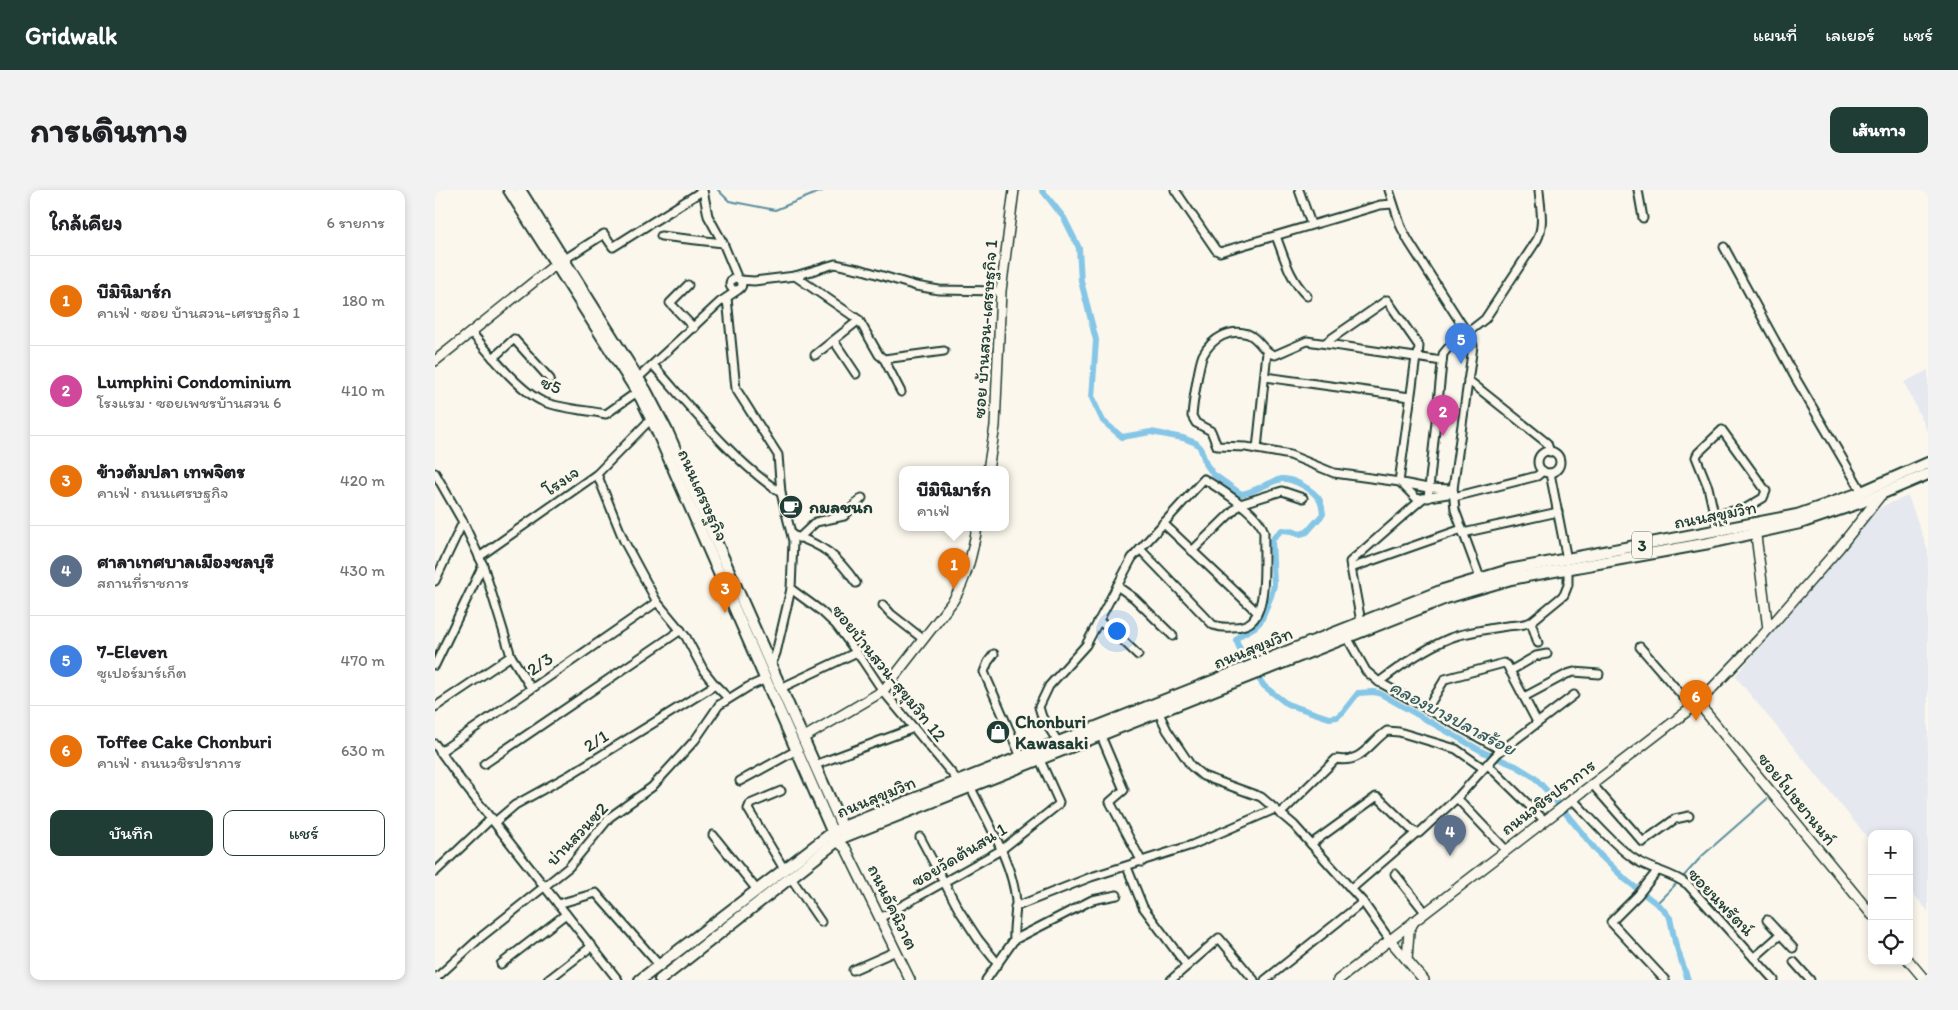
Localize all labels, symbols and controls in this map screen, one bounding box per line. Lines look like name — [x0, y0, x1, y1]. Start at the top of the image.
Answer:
text: Gridwalk — [25, 21, 117, 50]
text: แผนที่ — [1753, 24, 1797, 46]
text: เลเยอร์ — [1825, 24, 1875, 46]
text: แชร์ — [1903, 24, 1933, 46]
button: เส้นทาง — [1830, 107, 1928, 153]
text: การเดินทาง — [30, 109, 188, 151]
text: ใกล้เคียง — [50, 210, 122, 235]
text: 6 รายการ — [327, 213, 385, 232]
street label: ซอย บ้านสวน-เศรษฐกิจ 1 — [968, 239, 1003, 419]
text: บีมินิมาร์ก — [97, 280, 172, 303]
text: 1 — [62, 291, 70, 310]
text: 180 m — [342, 291, 385, 310]
text: คาเฟ่ · ซอย บ้านสวน-เศรษฐกิจ 1 — [97, 303, 300, 322]
pin: 5 — [1445, 323, 1477, 364]
text: Lumphini Condominium — [97, 370, 291, 393]
street label: ซ5 — [537, 371, 565, 399]
text: 2 — [62, 381, 70, 400]
text: 410 m — [341, 381, 385, 400]
text: โรงแรม · ซอยเพชรบ้านสวน 6 — [97, 393, 282, 412]
pin: 2 — [1427, 395, 1459, 436]
street label: ถนนเศรษฐกิจ — [672, 446, 733, 545]
text: ข้าวต้มปลา เทพจิตร — [97, 460, 245, 483]
street label: โรงเจ — [538, 461, 583, 502]
popup — [899, 466, 1009, 531]
text: 3 — [62, 471, 70, 490]
text: 420 m — [340, 471, 385, 490]
text: บีมินิมาร์ก — [917, 478, 991, 501]
text: คาเฟ่ · ถนนเศรษฐกิจ — [97, 483, 228, 502]
cafe icon: กมลชนก — [778, 494, 804, 520]
place label: กมลชนก — [809, 496, 873, 518]
street label: ถนนสุขุมวิท — [1672, 496, 1758, 534]
text: คาเฟ่ — [917, 501, 949, 520]
road number: 3 — [1632, 532, 1652, 558]
pin: 1 — [938, 548, 970, 589]
text: ศาลาเทศบาลเมืองชลบุรี — [97, 550, 274, 573]
text: 4 — [61, 561, 71, 580]
text: 430 m — [340, 561, 385, 580]
pin: 3 — [709, 572, 741, 613]
text: สถานที่ราชการ — [97, 573, 189, 592]
street label: ซอยบ้านสวน-สุขุมวิท 12 — [827, 600, 951, 746]
your location — [1104, 618, 1130, 644]
street label: ถนนสุขุมวิท — [1210, 622, 1296, 674]
text: 7-Eleven — [97, 640, 168, 663]
street label: 2/3 — [523, 647, 557, 681]
text: 5 — [62, 651, 70, 670]
text: 470 m — [341, 651, 385, 670]
text: ซูเปอร์มาร์เก็ต — [97, 663, 187, 682]
water label: คลองบางปลาสร้อย — [1386, 675, 1521, 761]
pin: 6 — [1680, 680, 1712, 721]
place label: Chonburi Kawasaki — [1015, 711, 1088, 754]
shop icon: Chonburi Kawasaki — [985, 719, 1011, 745]
street label: 2/1 — [579, 725, 613, 757]
text: Toffee Cake Chonburi — [97, 730, 272, 753]
text: 6 — [62, 741, 70, 760]
text: 630 m — [341, 741, 385, 760]
street label: ซอยโปษยานนท์ — [1753, 748, 1841, 850]
text: คาเฟ่ · ถนนวชิรปราการ — [97, 753, 241, 772]
street label: ถนนวชิรปราการ — [1496, 754, 1600, 840]
street label: ถนนสุขุมวิท — [833, 771, 919, 823]
street label: บ่านสวนซ2 — [541, 797, 613, 870]
button: บันทึก — [50, 810, 213, 856]
button: แชร์ — [223, 810, 385, 856]
pin: 4 — [1434, 815, 1466, 856]
street label: ซอยวัดต้นสน 1 — [907, 818, 1011, 892]
map controls — [1868, 830, 1913, 965]
button: + — [1868, 830, 1913, 875]
street label: ถนนอัคนิวาต — [863, 861, 923, 953]
street label: ซอยนพรัตน์ — [1683, 863, 1759, 941]
button: − — [1868, 875, 1913, 920]
button: locate — [1868, 920, 1913, 965]

